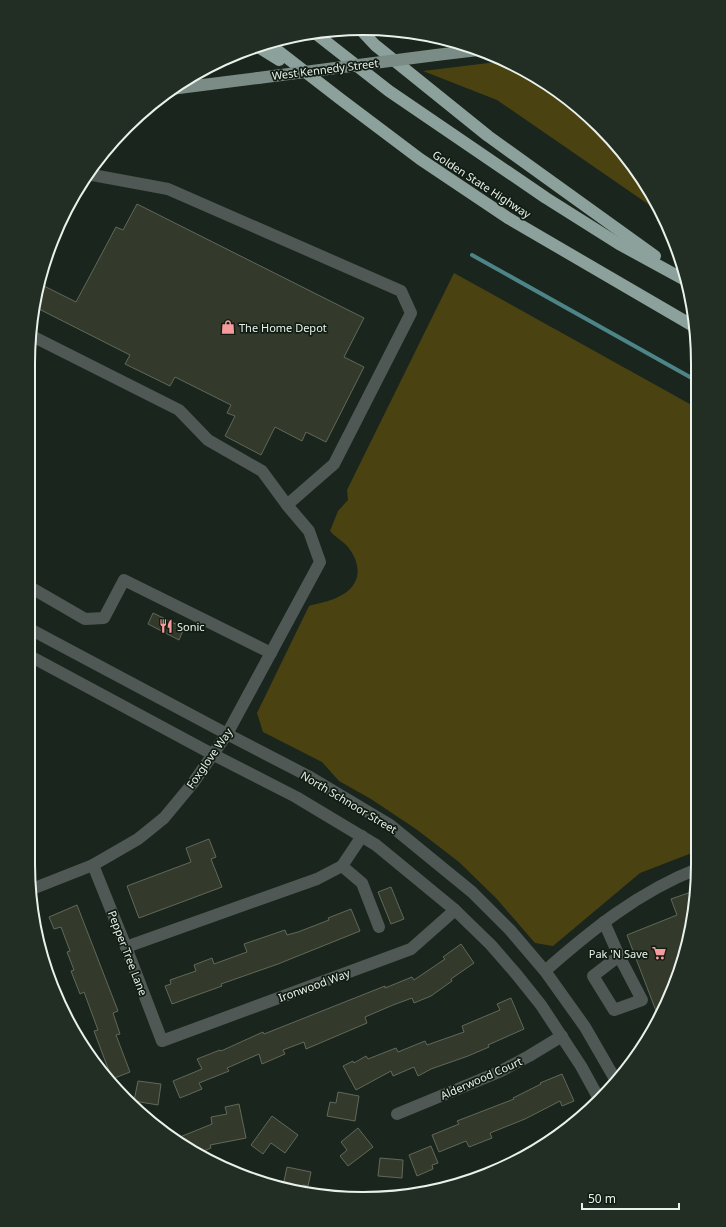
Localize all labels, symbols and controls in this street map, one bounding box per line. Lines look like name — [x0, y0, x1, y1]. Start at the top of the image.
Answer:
street label: West Kennedy Street — [271, 55, 379, 83]
street label: Golden State Highway — [430, 147, 534, 222]
shop icon: The Home Depot — [220, 319, 236, 335]
place label: The Home Depot — [239, 320, 327, 335]
restaurant icon: Sonic — [158, 618, 174, 634]
place label: Sonic — [177, 619, 205, 634]
street label: Foxglove Way — [183, 725, 236, 791]
street label: North Schnoor Street — [298, 767, 400, 837]
street label: Pepper Tree Lane — [105, 908, 151, 998]
supermarket icon: Pak 'N Save — [651, 945, 667, 961]
place label: Pak 'N Save — [589, 946, 648, 961]
street label: Ironwood Way — [276, 965, 352, 1005]
street label: Alderwood Court — [438, 1053, 524, 1103]
scale bar — [582, 1185, 679, 1211]
text: 50 m — [588, 1190, 616, 1207]

